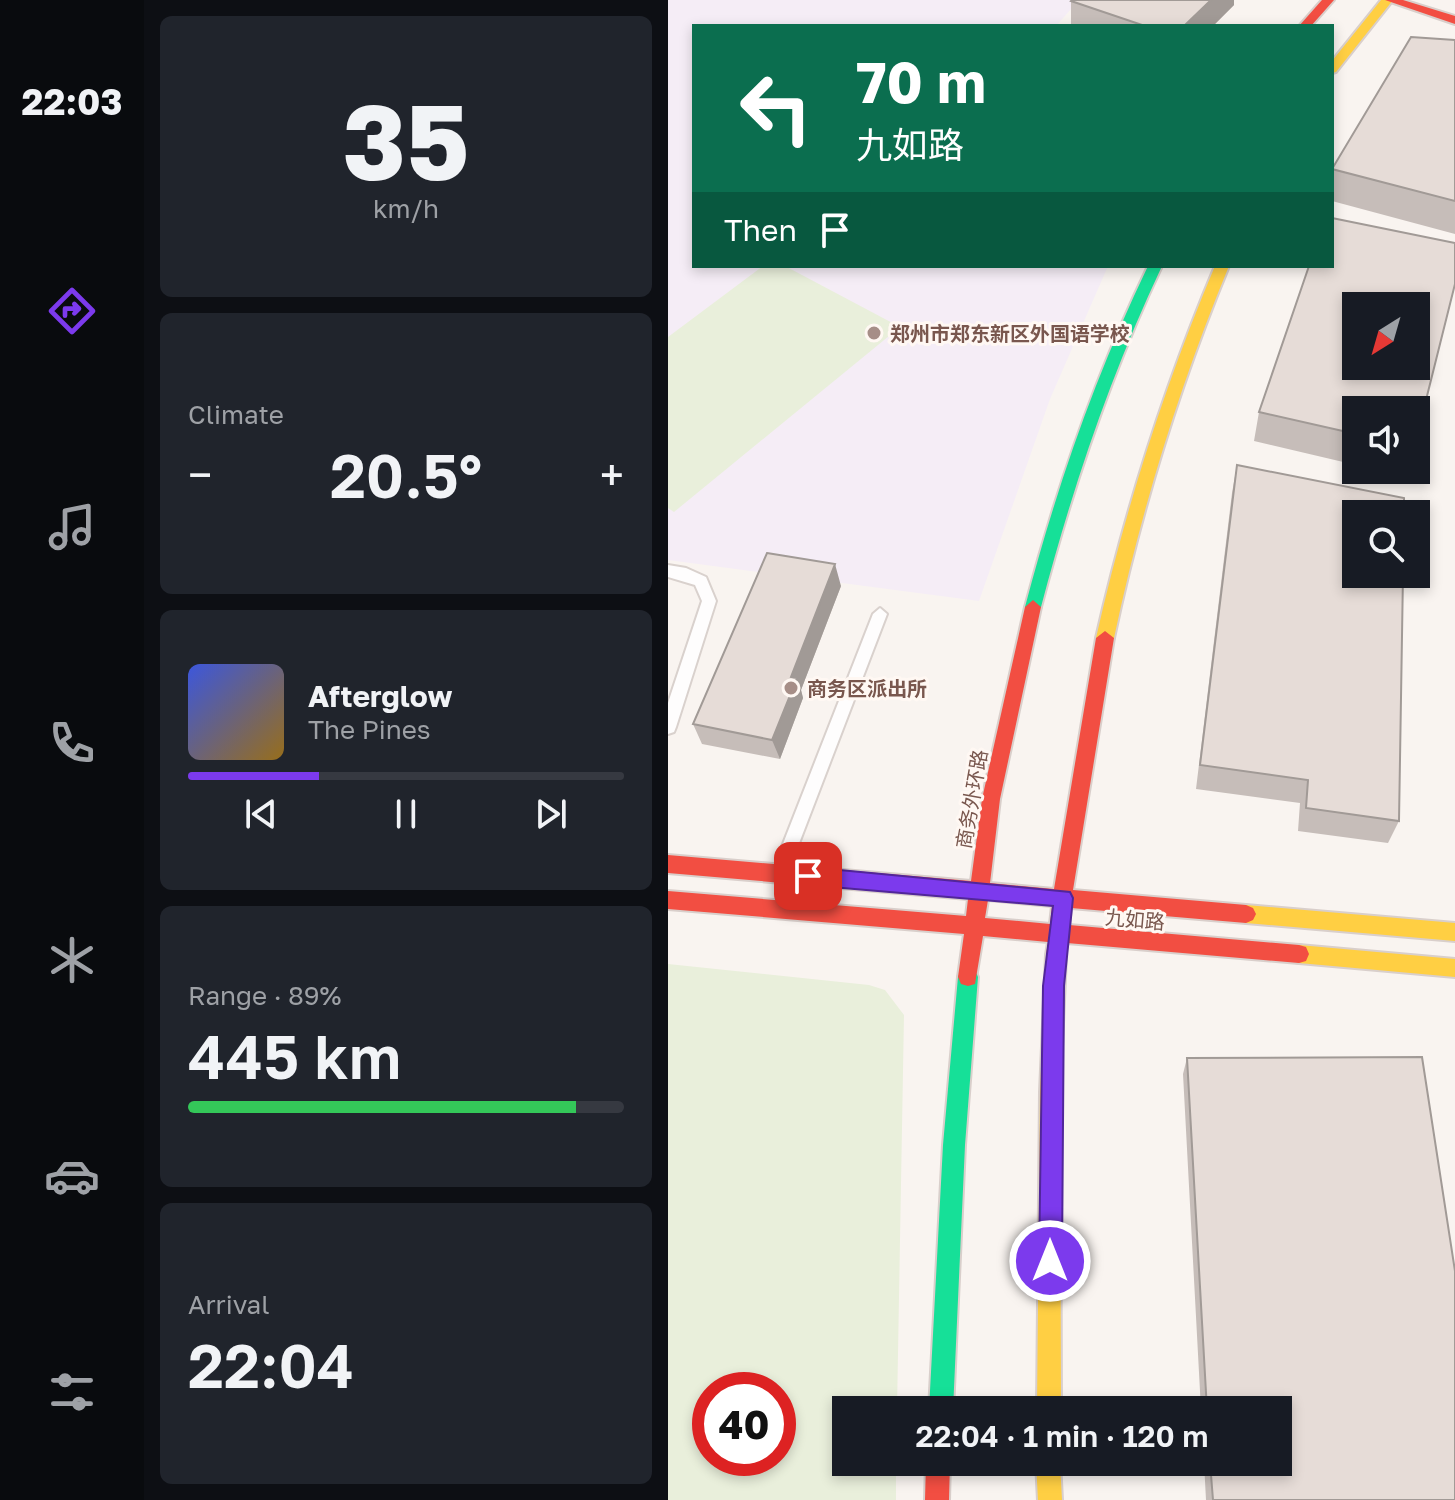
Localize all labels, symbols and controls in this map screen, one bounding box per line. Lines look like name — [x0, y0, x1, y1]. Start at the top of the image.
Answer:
text: 70 m — [856, 48, 986, 115]
icon: left — [724, 56, 828, 160]
text: 35 — [343, 78, 469, 203]
text: 22:03 — [22, 80, 122, 123]
text: 九如路 — [856, 123, 964, 166]
text: km/h — [373, 193, 439, 224]
icon: arrive — [813, 208, 857, 252]
text: Then — [724, 212, 797, 248]
icon: directions — [44, 283, 100, 339]
north arrow — [1342, 292, 1430, 380]
map controls — [1342, 292, 1430, 588]
place label: 郑州市郑东新区外国语学校 — [890, 321, 1130, 345]
marker: 郑州市郑东新区外国语学校 — [865, 324, 883, 342]
button: sound — [1342, 396, 1430, 484]
text: Climate — [188, 399, 284, 430]
text: 20.5° — [330, 439, 482, 511]
text: − — [188, 448, 212, 501]
text: + — [600, 448, 624, 501]
icon: music — [44, 499, 100, 555]
button: search — [1342, 500, 1430, 588]
place label: 商务区派出所 — [807, 676, 927, 700]
text: Afterglow — [308, 678, 452, 714]
marker: 商务区派出所 — [782, 679, 800, 697]
text: The Pines — [308, 714, 431, 745]
icon: phone — [44, 715, 100, 771]
street label: 商务外环路 — [950, 748, 992, 850]
icon: previous — [239, 792, 283, 836]
icon: pause — [384, 792, 428, 836]
icon: next — [529, 792, 573, 836]
pin — [774, 842, 842, 910]
icon: arrive — [786, 854, 830, 898]
street label: 九如路 — [1104, 904, 1166, 934]
icon: climate — [44, 932, 100, 988]
text: Range · 89% — [188, 980, 341, 1011]
text: 445 km — [188, 1020, 401, 1092]
icon: car — [44, 1148, 100, 1204]
position arrow — [1008, 1219, 1092, 1303]
text: Arrival — [188, 1289, 269, 1320]
text: 22:04 — [188, 1329, 355, 1401]
icon: filters — [44, 1364, 100, 1420]
speed limit sign: 40 — [692, 1372, 796, 1476]
text: 22:04 · 1 min · 120 m — [915, 1418, 1209, 1454]

